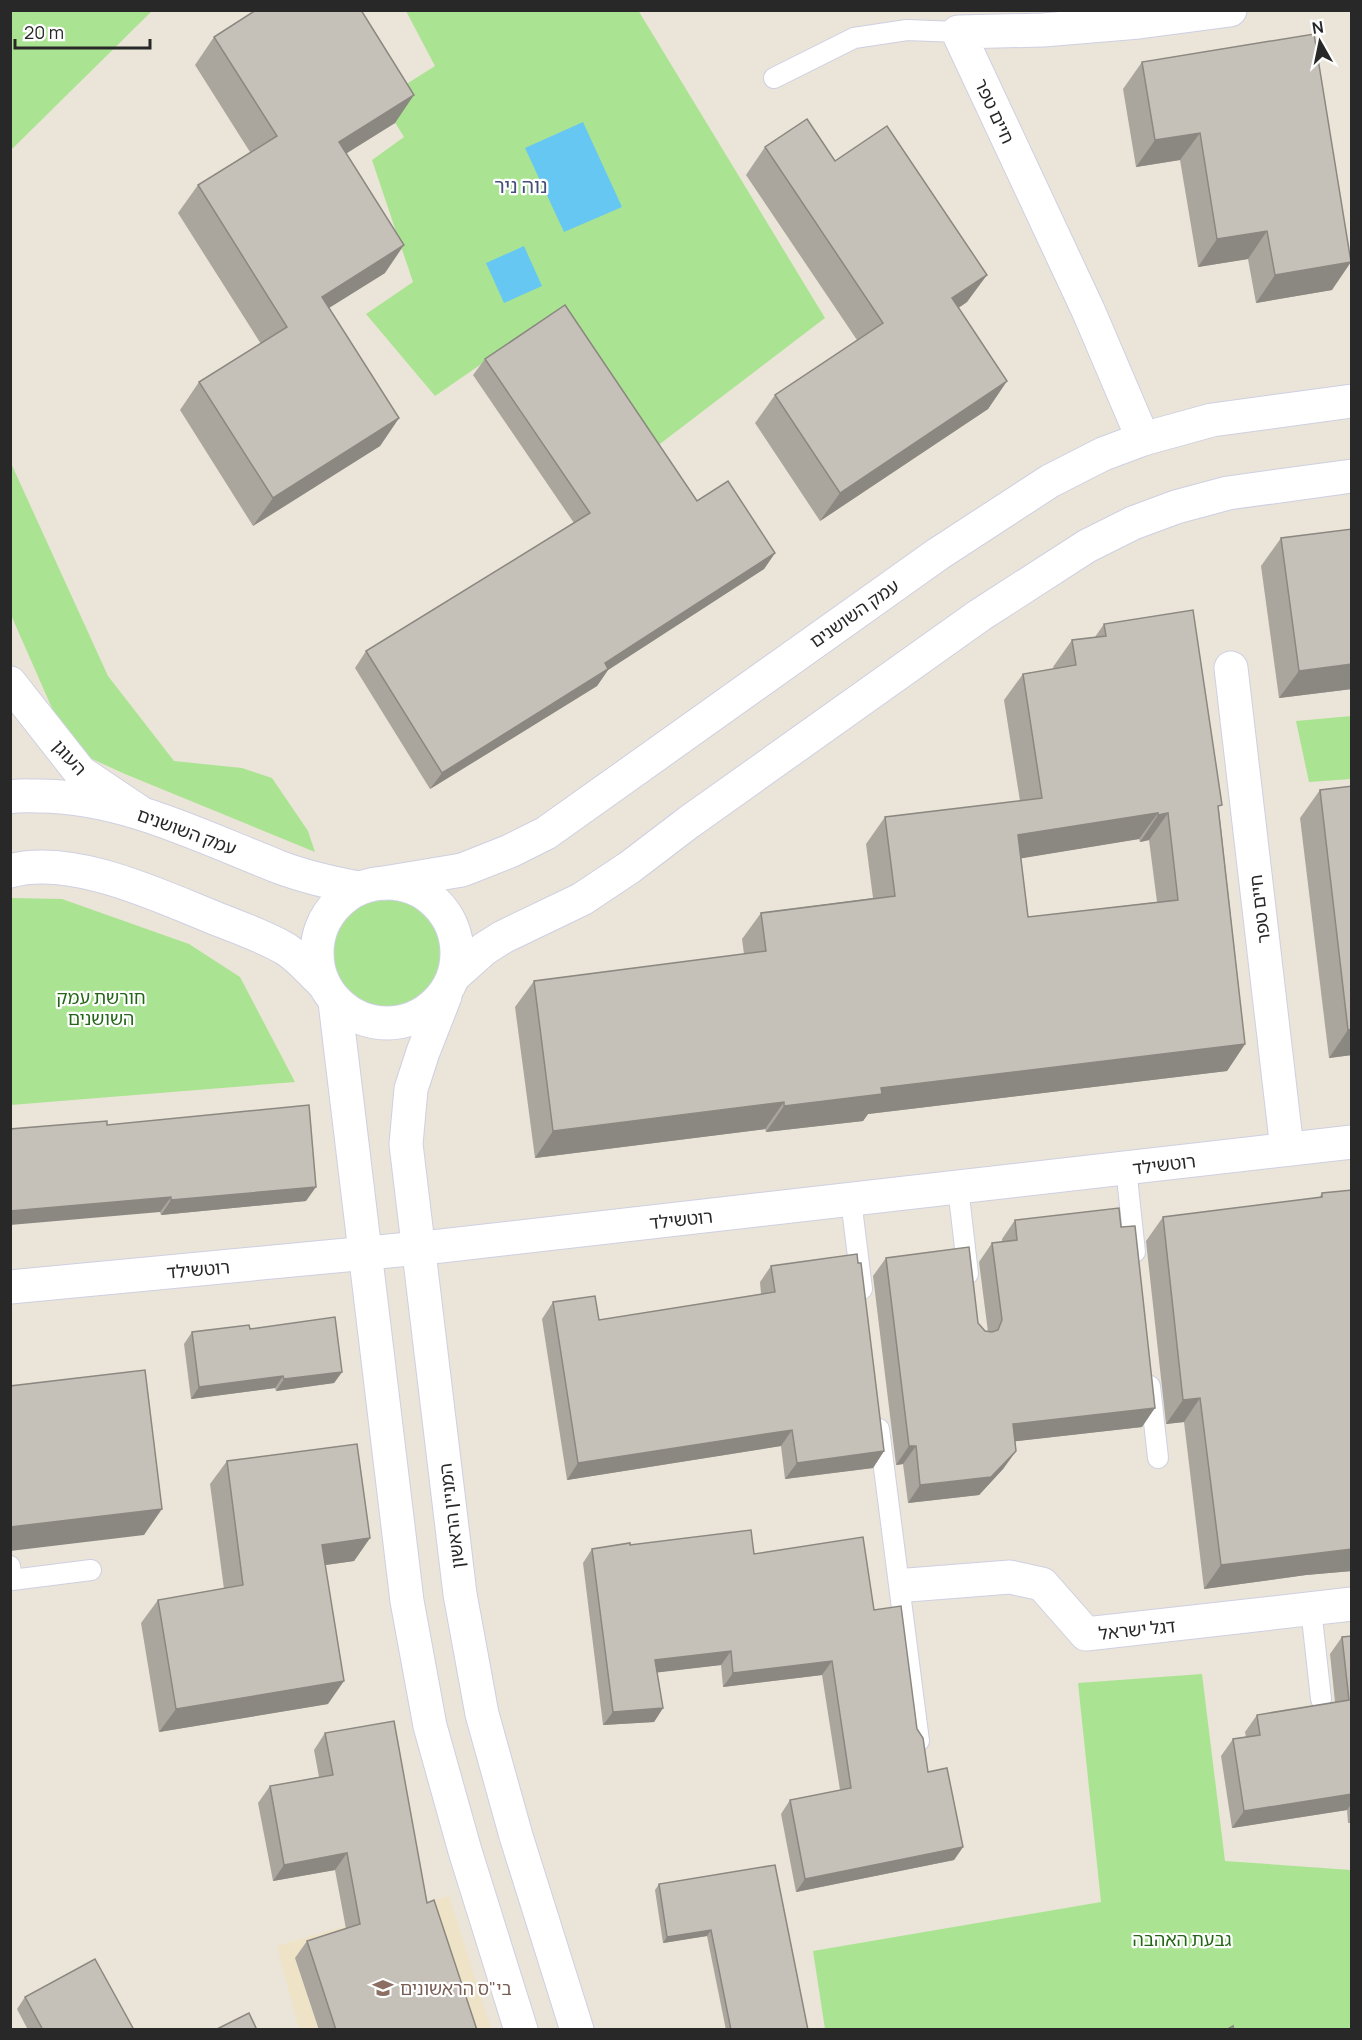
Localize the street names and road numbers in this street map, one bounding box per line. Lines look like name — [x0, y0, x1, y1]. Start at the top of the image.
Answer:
street label: חיים טפר — [970, 75, 1020, 147]
street label: עמק השושנים — [804, 573, 904, 653]
street label: העוגן — [48, 734, 92, 780]
street label: עמק השושנים — [134, 802, 240, 860]
street label: חיים טפר — [1243, 873, 1275, 945]
street label: רוטשילד — [1131, 1148, 1197, 1180]
street label: רוטשילד — [648, 1204, 714, 1234]
street label: רוטשילד — [165, 1254, 231, 1284]
street label: המניין הראשון — [433, 1462, 469, 1570]
street label: דגל ישראל — [1097, 1613, 1177, 1645]

